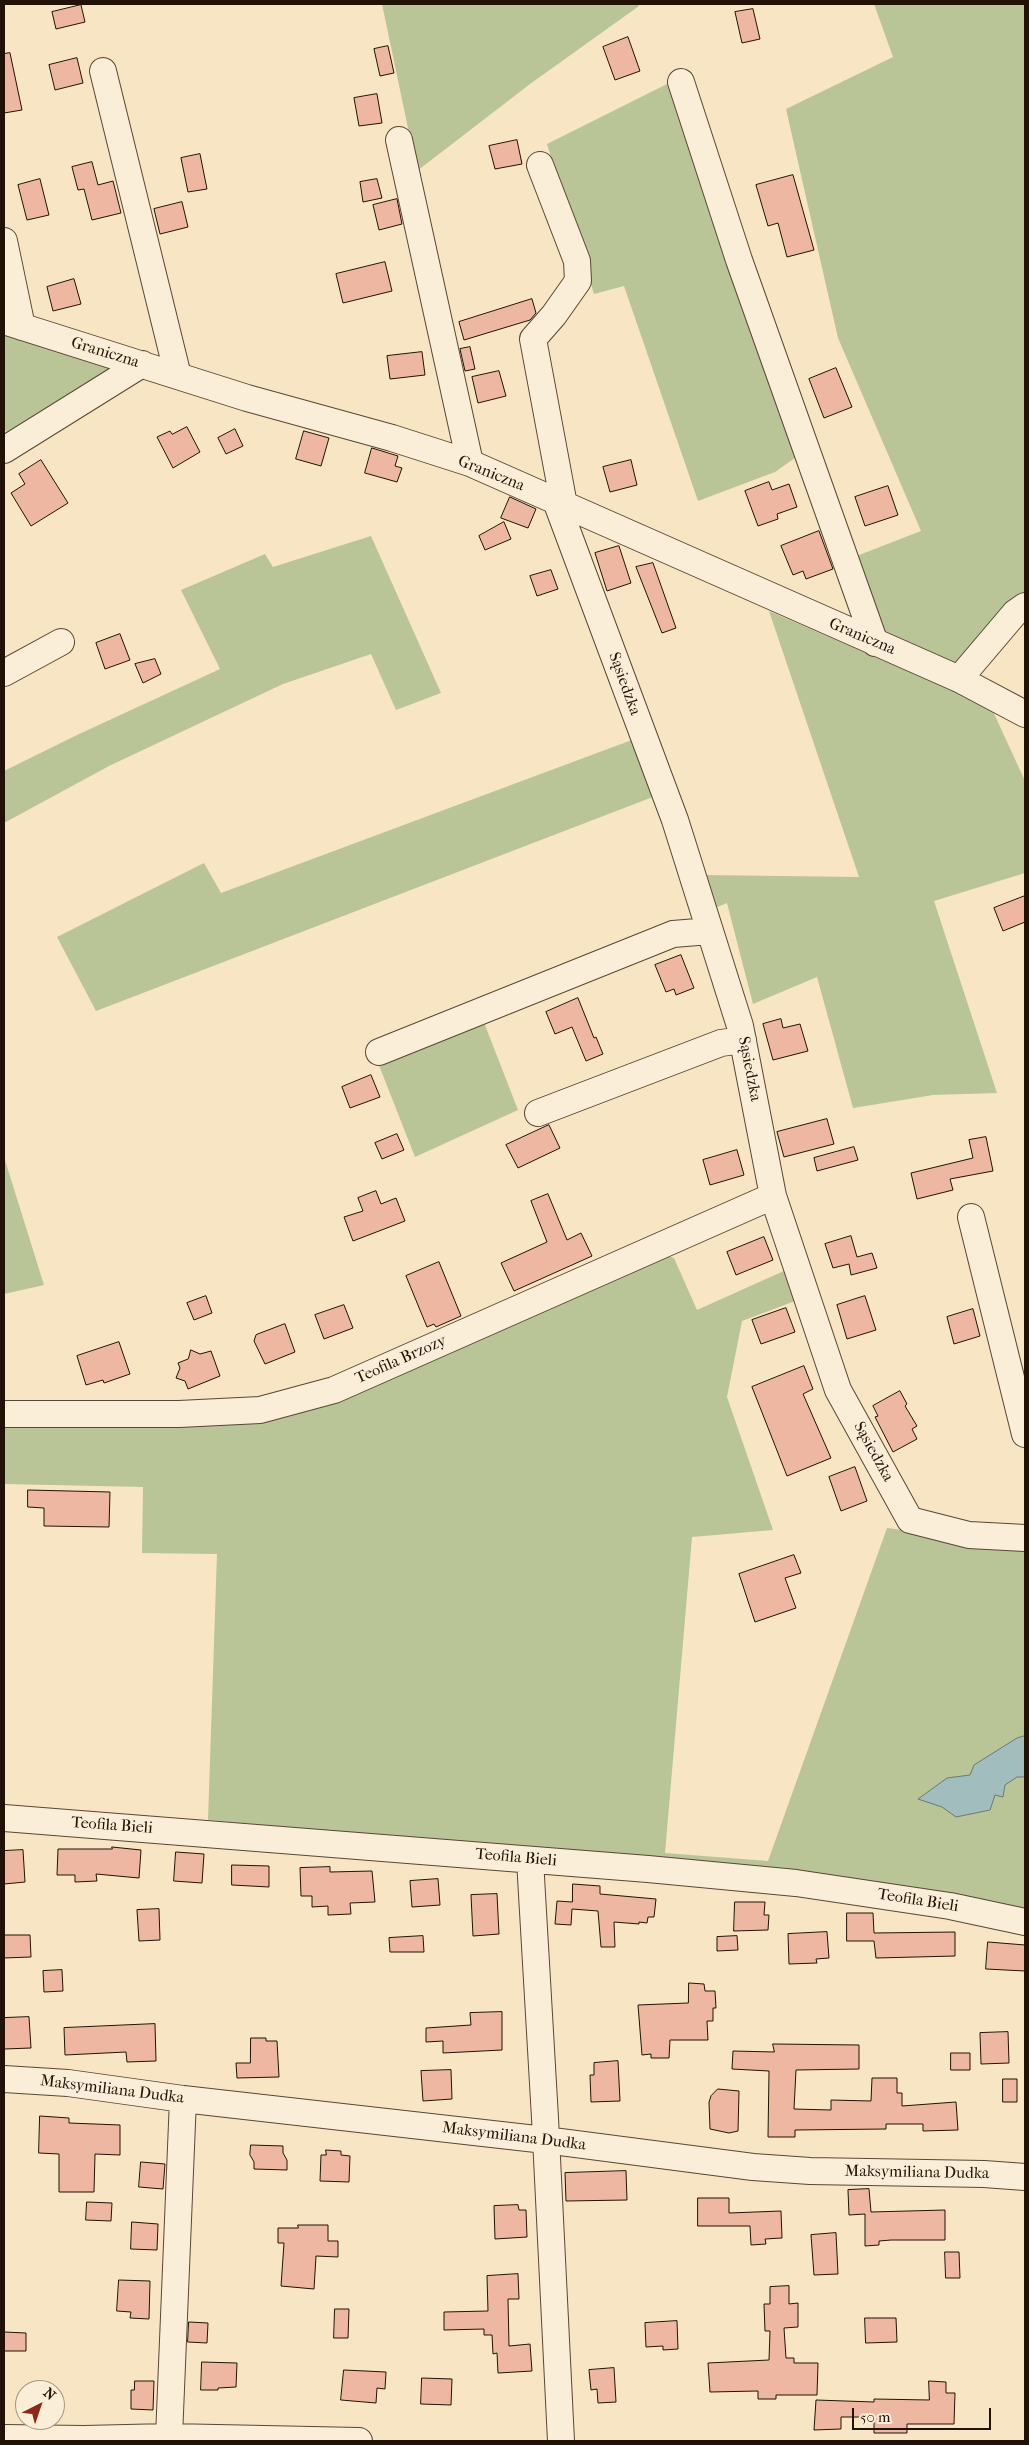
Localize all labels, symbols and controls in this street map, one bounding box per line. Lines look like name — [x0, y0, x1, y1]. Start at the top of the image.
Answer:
street label: Graniczna — [69, 334, 141, 372]
street label: Graniczna — [455, 452, 527, 496]
street label: Graniczna — [826, 614, 898, 660]
street label: Sąsiedzka — [604, 650, 644, 718]
street label: Sąsiedzka — [733, 1035, 765, 1103]
street label: Teofila Brzozy — [353, 1331, 449, 1389]
street label: Sąsiedzka — [849, 1419, 897, 1485]
street label: Teofila Bieli — [71, 1814, 153, 1838]
street label: Teofila Bieli — [474, 1845, 558, 1871]
street label: Teofila Bieli — [876, 1885, 960, 1917]
street label: Maksymiliana Dudka — [39, 2072, 185, 2108]
street label: Maksymiliana Dudka — [441, 2119, 587, 2155]
street label: Maksymiliana Dudka — [844, 2162, 990, 2184]
north arrow — [15, 2380, 65, 2430]
text: N — [40, 2384, 59, 2404]
scale bar — [854, 2398, 993, 2430]
text: 50 m — [860, 2408, 890, 2426]

